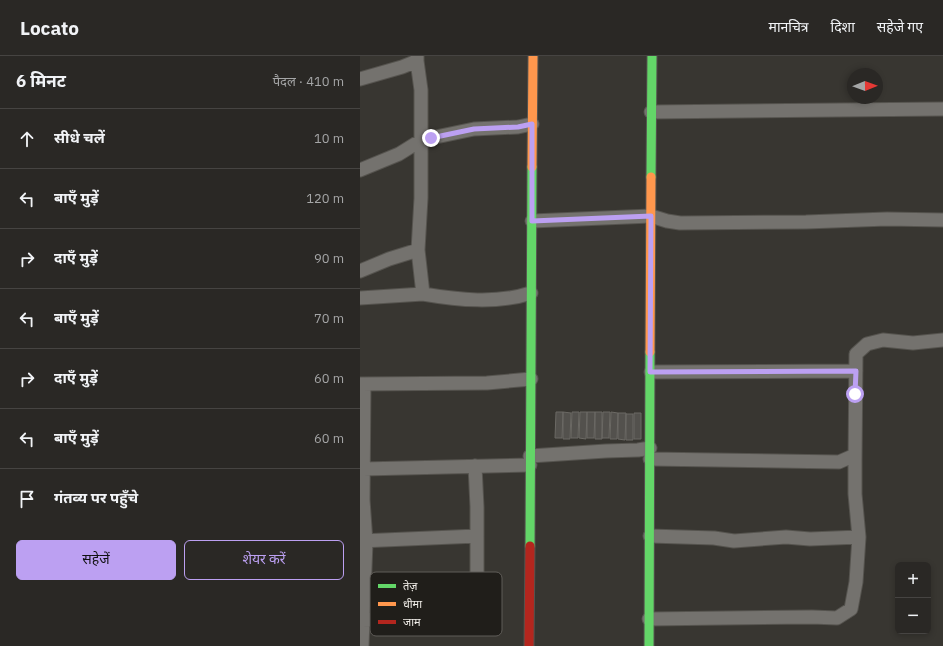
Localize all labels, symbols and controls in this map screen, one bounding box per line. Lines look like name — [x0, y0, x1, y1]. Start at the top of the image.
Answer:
text: Locato — [20, 16, 79, 40]
text: मानचित्र — [769, 18, 809, 36]
text: दिशा — [831, 18, 855, 36]
text: सहेजे गए — [877, 18, 923, 36]
north arrow — [847, 68, 883, 104]
text: 6 मिनट — [16, 70, 66, 92]
text: पैदल · 410 m — [273, 73, 344, 90]
icon: ahead — [16, 128, 38, 150]
text: सीधे चलें — [54, 128, 105, 147]
route end — [422, 129, 440, 147]
text: 10 m — [314, 130, 344, 147]
icon: left — [16, 188, 38, 210]
text: बाएँ मुड़ें — [54, 188, 99, 207]
text: 120 m — [306, 190, 344, 207]
icon: right — [16, 248, 38, 270]
text: दाएँ मुड़ें — [54, 248, 98, 267]
text: 90 m — [314, 250, 344, 267]
icon: left — [16, 308, 38, 330]
text: बाएँ मुड़ें — [54, 308, 99, 327]
text: 70 m — [314, 310, 344, 327]
icon: right — [16, 368, 38, 390]
text: दाएँ मुड़ें — [54, 368, 98, 387]
text: 60 m — [314, 370, 344, 387]
route start — [846, 385, 864, 403]
icon: left — [16, 428, 38, 450]
text: बाएँ मुड़ें — [54, 428, 99, 447]
text: 60 m — [314, 430, 344, 447]
icon: arrive — [16, 488, 38, 510]
text: गंतव्य पर पहुँचे — [54, 488, 138, 507]
button: सहेजें — [16, 540, 176, 580]
button: शेयर करें — [184, 540, 344, 580]
map controls — [895, 562, 931, 634]
button: + — [895, 562, 931, 598]
legend — [370, 572, 502, 636]
text: तेज़ — [403, 579, 418, 593]
text: धीमा — [403, 597, 422, 611]
button: − — [895, 598, 931, 634]
text: जाम — [403, 615, 421, 629]

